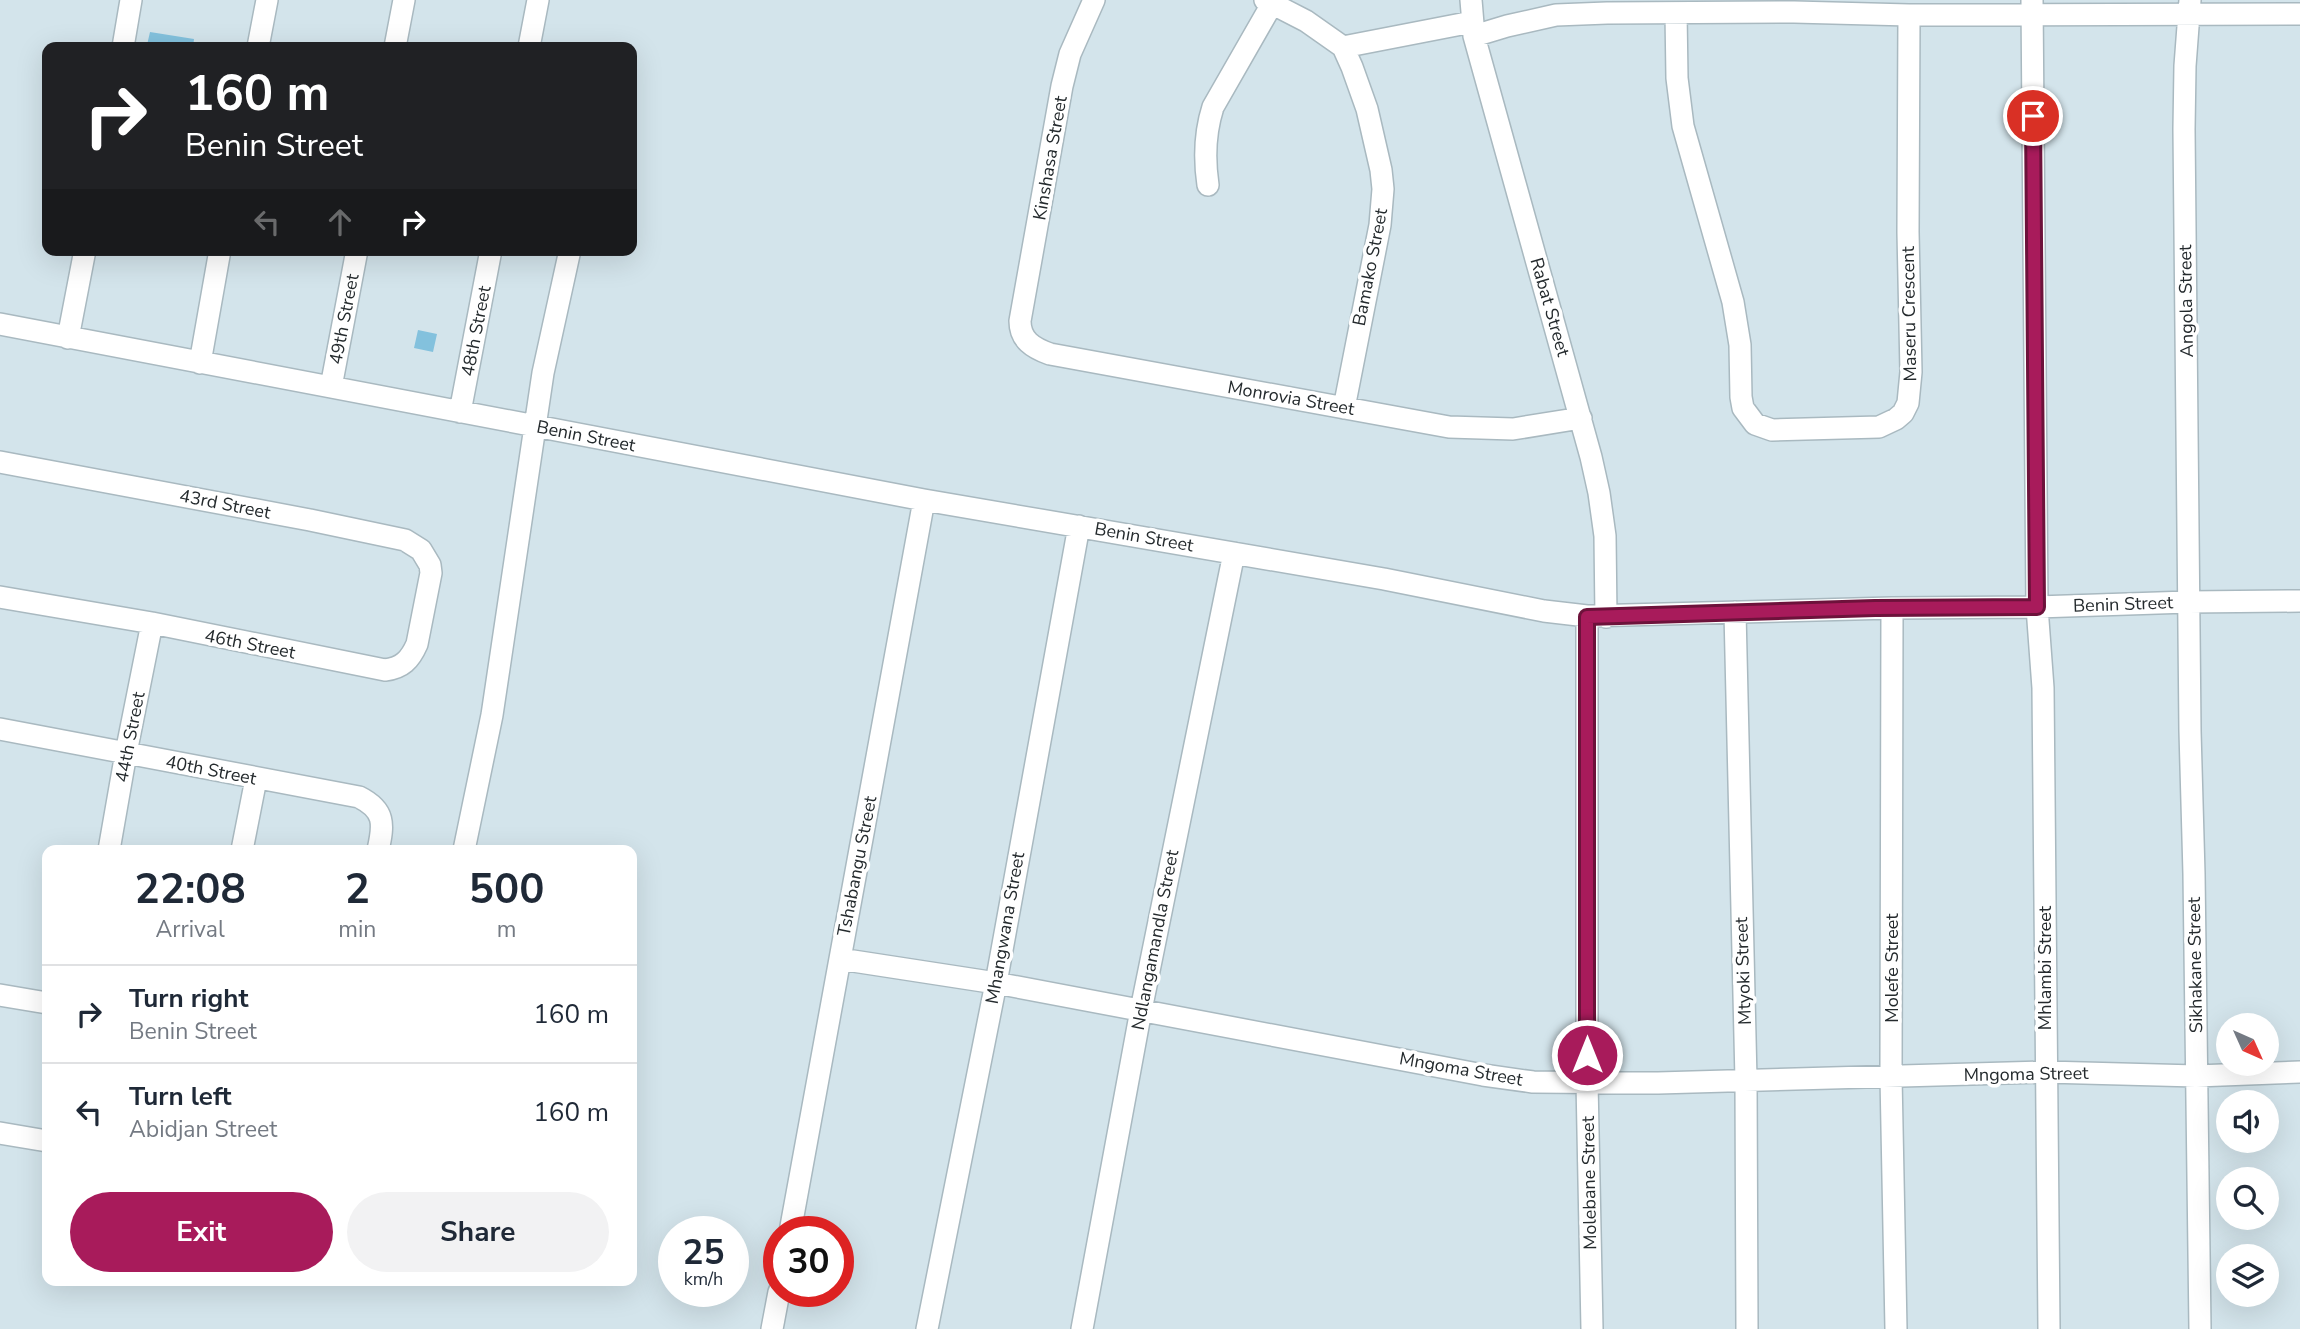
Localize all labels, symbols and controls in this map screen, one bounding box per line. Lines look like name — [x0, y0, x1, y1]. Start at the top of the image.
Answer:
text: 160 m — [185, 60, 329, 127]
icon: right — [70, 70, 161, 161]
pin — [2003, 86, 2063, 146]
street label: Kinshasa Street — [1027, 93, 1073, 222]
icon: arrive — [2014, 97, 2052, 135]
text: Benin Street — [185, 124, 363, 167]
icon: left — [248, 203, 286, 241]
icon: ahead — [321, 203, 359, 241]
icon: right — [394, 203, 432, 241]
street label: Bamako Street — [1347, 206, 1393, 328]
street label: Angola Street — [2173, 244, 2199, 357]
street label: Maseru Crescent — [1896, 245, 1922, 382]
street label: Rabat Street — [1524, 255, 1576, 360]
street label: 49th Street — [323, 271, 365, 366]
street label: 48th Street — [455, 283, 497, 378]
street label: Monrovia Street — [1226, 375, 1357, 421]
street label: Benin Street — [535, 415, 638, 457]
street label: 43rd Street — [177, 483, 273, 525]
street label: Benin Street — [1093, 516, 1196, 558]
street label: Benin Street — [2073, 590, 2174, 618]
street label: 46th Street — [203, 623, 298, 665]
street label: 44th Street — [109, 689, 151, 784]
street label: 40th Street — [164, 749, 259, 791]
street label: Tshabangu Street — [832, 793, 883, 938]
street label: Ndlangamandla Street — [1126, 847, 1184, 1032]
street label: Mhangwana Street — [980, 849, 1030, 1006]
text: 22:08 — [135, 861, 246, 918]
text: 2 — [345, 861, 370, 918]
text: 500 — [469, 861, 544, 918]
street label: Sikhakane Street — [2182, 896, 2208, 1033]
street label: Mhlambi Street — [2033, 905, 2057, 1030]
street label: Molefe Street — [1880, 913, 1904, 1023]
text: Arrival — [156, 914, 225, 945]
text: min — [338, 914, 376, 945]
text: m — [497, 914, 517, 945]
street label: Mtyoki Street — [1729, 916, 1757, 1025]
text: Turn right — [129, 981, 248, 1016]
icon: right — [70, 995, 108, 1033]
text: 160 m — [533, 997, 609, 1032]
north arrow — [2216, 1013, 2278, 1076]
map controls — [2216, 1013, 2279, 1307]
text: Benin Street — [129, 1016, 257, 1047]
position arrow — [1550, 1018, 1624, 1092]
street label: Mngoma Street — [1397, 1046, 1525, 1092]
street label: Mngoma Street — [1963, 1061, 2089, 1087]
text: Turn left — [129, 1079, 232, 1114]
button: sound — [2216, 1090, 2279, 1153]
icon: left — [70, 1093, 108, 1131]
text: 160 m — [533, 1095, 609, 1130]
text: Abidjan Street — [129, 1114, 277, 1145]
street label: Molebane Street — [1576, 1115, 1602, 1250]
button: search — [2216, 1167, 2279, 1230]
button: Exit — [70, 1192, 333, 1272]
button: Share — [347, 1192, 609, 1272]
speed limit sign: 30 — [763, 1216, 854, 1307]
text: 25 — [682, 1229, 725, 1276]
button: layers — [2216, 1244, 2279, 1307]
text: km/h — [684, 1267, 723, 1291]

